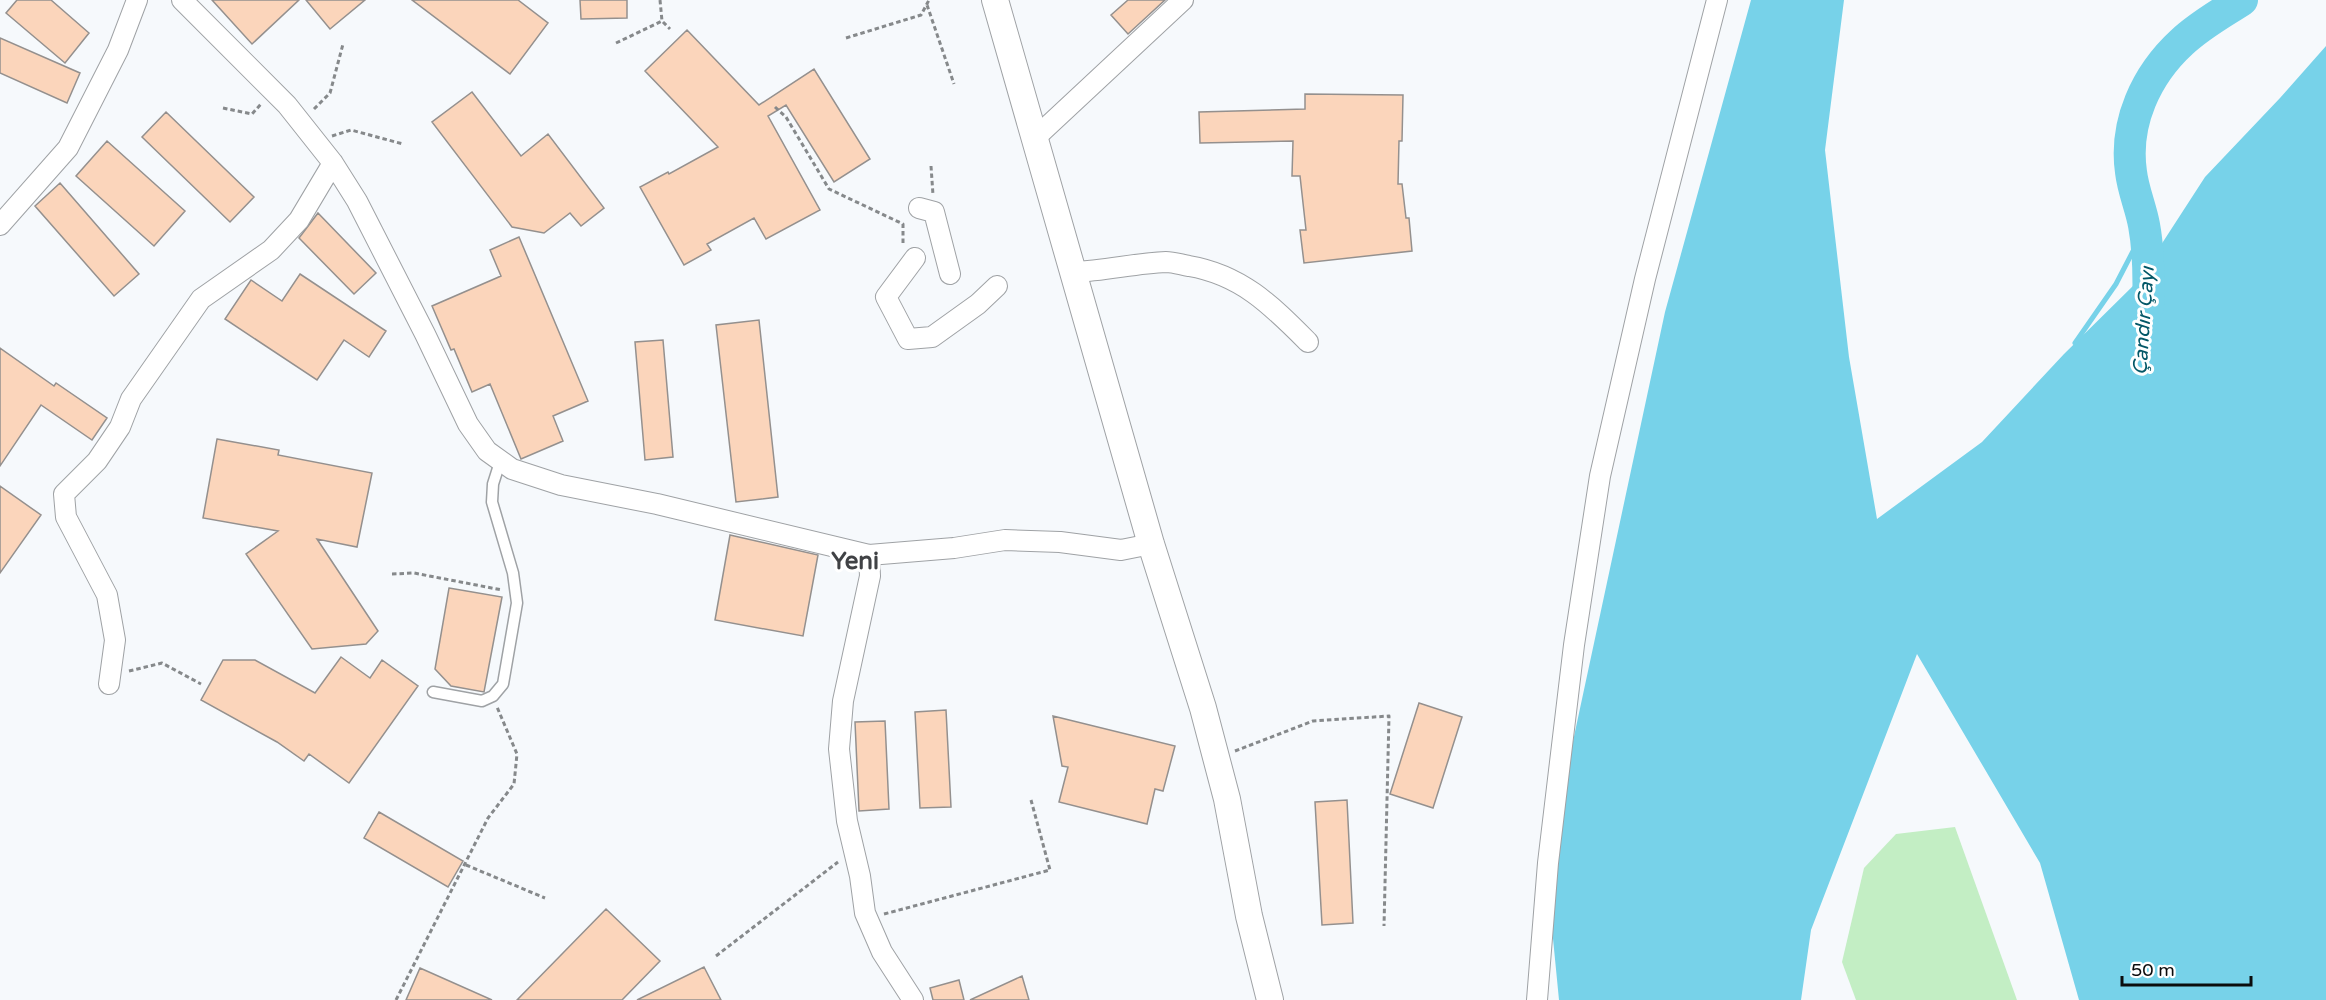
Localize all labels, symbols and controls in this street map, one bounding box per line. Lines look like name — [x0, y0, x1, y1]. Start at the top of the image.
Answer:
water label: Çandır Çayı — [2128, 265, 2160, 376]
district label: Yeni — [831, 547, 879, 576]
scale bar — [2122, 949, 2251, 987]
text: 50 m — [2131, 959, 2175, 981]

